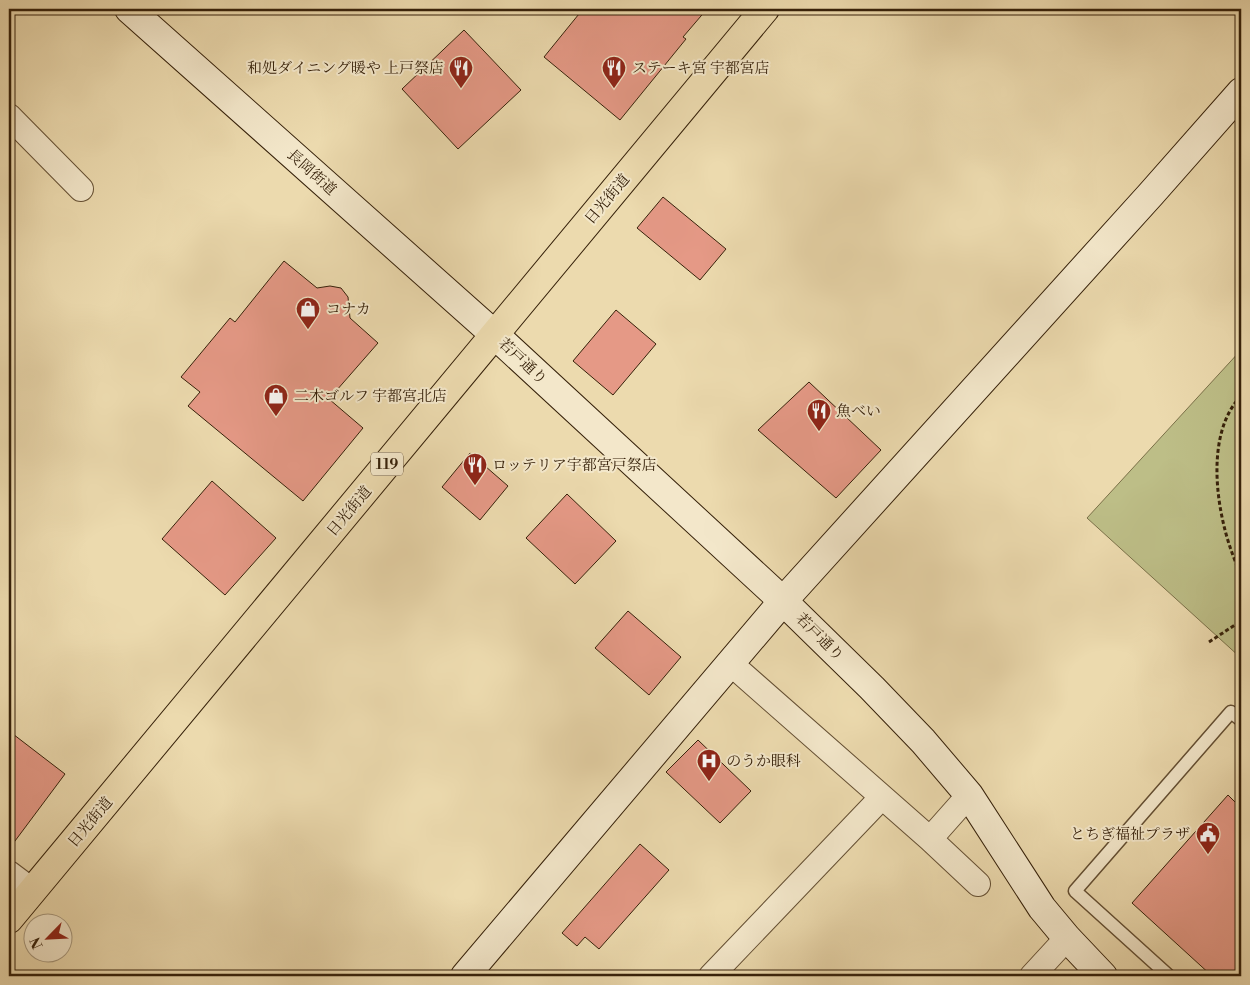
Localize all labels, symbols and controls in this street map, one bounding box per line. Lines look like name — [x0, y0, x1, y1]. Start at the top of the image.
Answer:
restaurant icon: 和処ダイニング暖や 上戸祭店 — [448, 55, 474, 89]
restaurant icon: ステーキ宮 宇都宮店 — [601, 55, 627, 89]
place label: 和処ダイニング暖や 上戸祭店 — [247, 59, 444, 78]
place label: ステーキ宮 宇都宮店 — [632, 59, 770, 78]
street label: 長岡街道 — [283, 145, 340, 200]
street label: 日光街道 — [581, 170, 634, 228]
shop icon: コナカ — [295, 296, 321, 330]
place label: コナカ — [326, 300, 371, 319]
street label: 若戸通り — [494, 334, 551, 389]
shop icon: 二木ゴルフ 宇都宮北店 — [263, 383, 289, 417]
place label: 二木ゴルフ 宇都宮北店 — [294, 387, 447, 406]
restaurant icon: 魚べい — [806, 398, 832, 432]
place label: 魚べい — [836, 402, 881, 421]
road number: 119 — [371, 452, 403, 476]
restaurant icon: ロッテリア宇都宮戸祭店 — [462, 452, 488, 486]
place label: ロッテリア宇都宮戸祭店 — [492, 456, 657, 475]
street label: 日光街道 — [323, 482, 376, 540]
street label: 若戸通り — [792, 609, 848, 665]
hospital icon: のうか眼科 — [696, 748, 722, 782]
place label: のうか眼科 — [726, 752, 801, 771]
street label: 日光街道 — [64, 793, 117, 851]
public building icon: とちぎ福祉プラザ — [1195, 821, 1221, 855]
place label: とちぎ福祉プラザ — [1070, 825, 1190, 844]
north arrow — [22, 912, 72, 962]
text: N — [27, 934, 48, 952]

